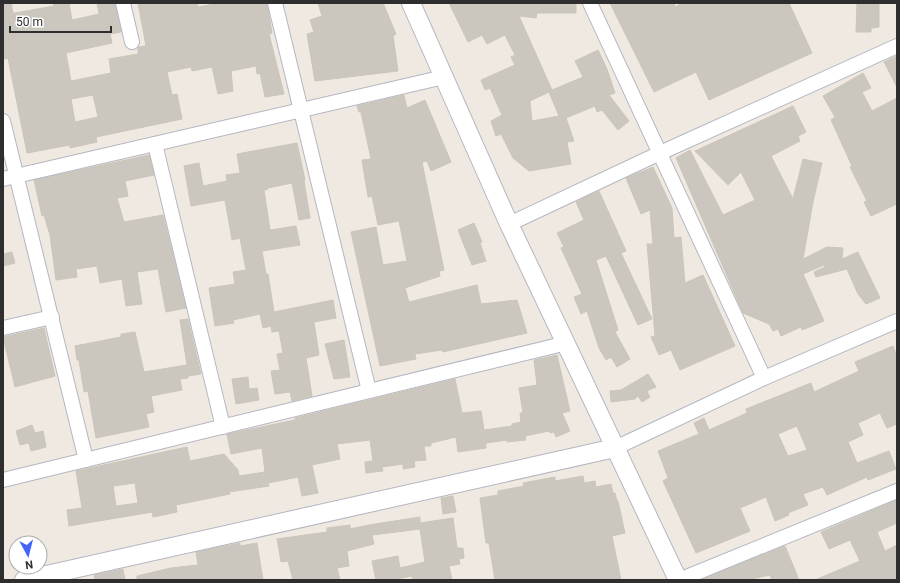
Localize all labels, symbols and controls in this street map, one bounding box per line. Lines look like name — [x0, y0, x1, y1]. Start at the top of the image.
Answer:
scale bar — [10, 8, 111, 34]
text: 50 m — [16, 15, 43, 29]
north arrow — [8, 535, 48, 575]
text: N — [24, 558, 34, 571]

